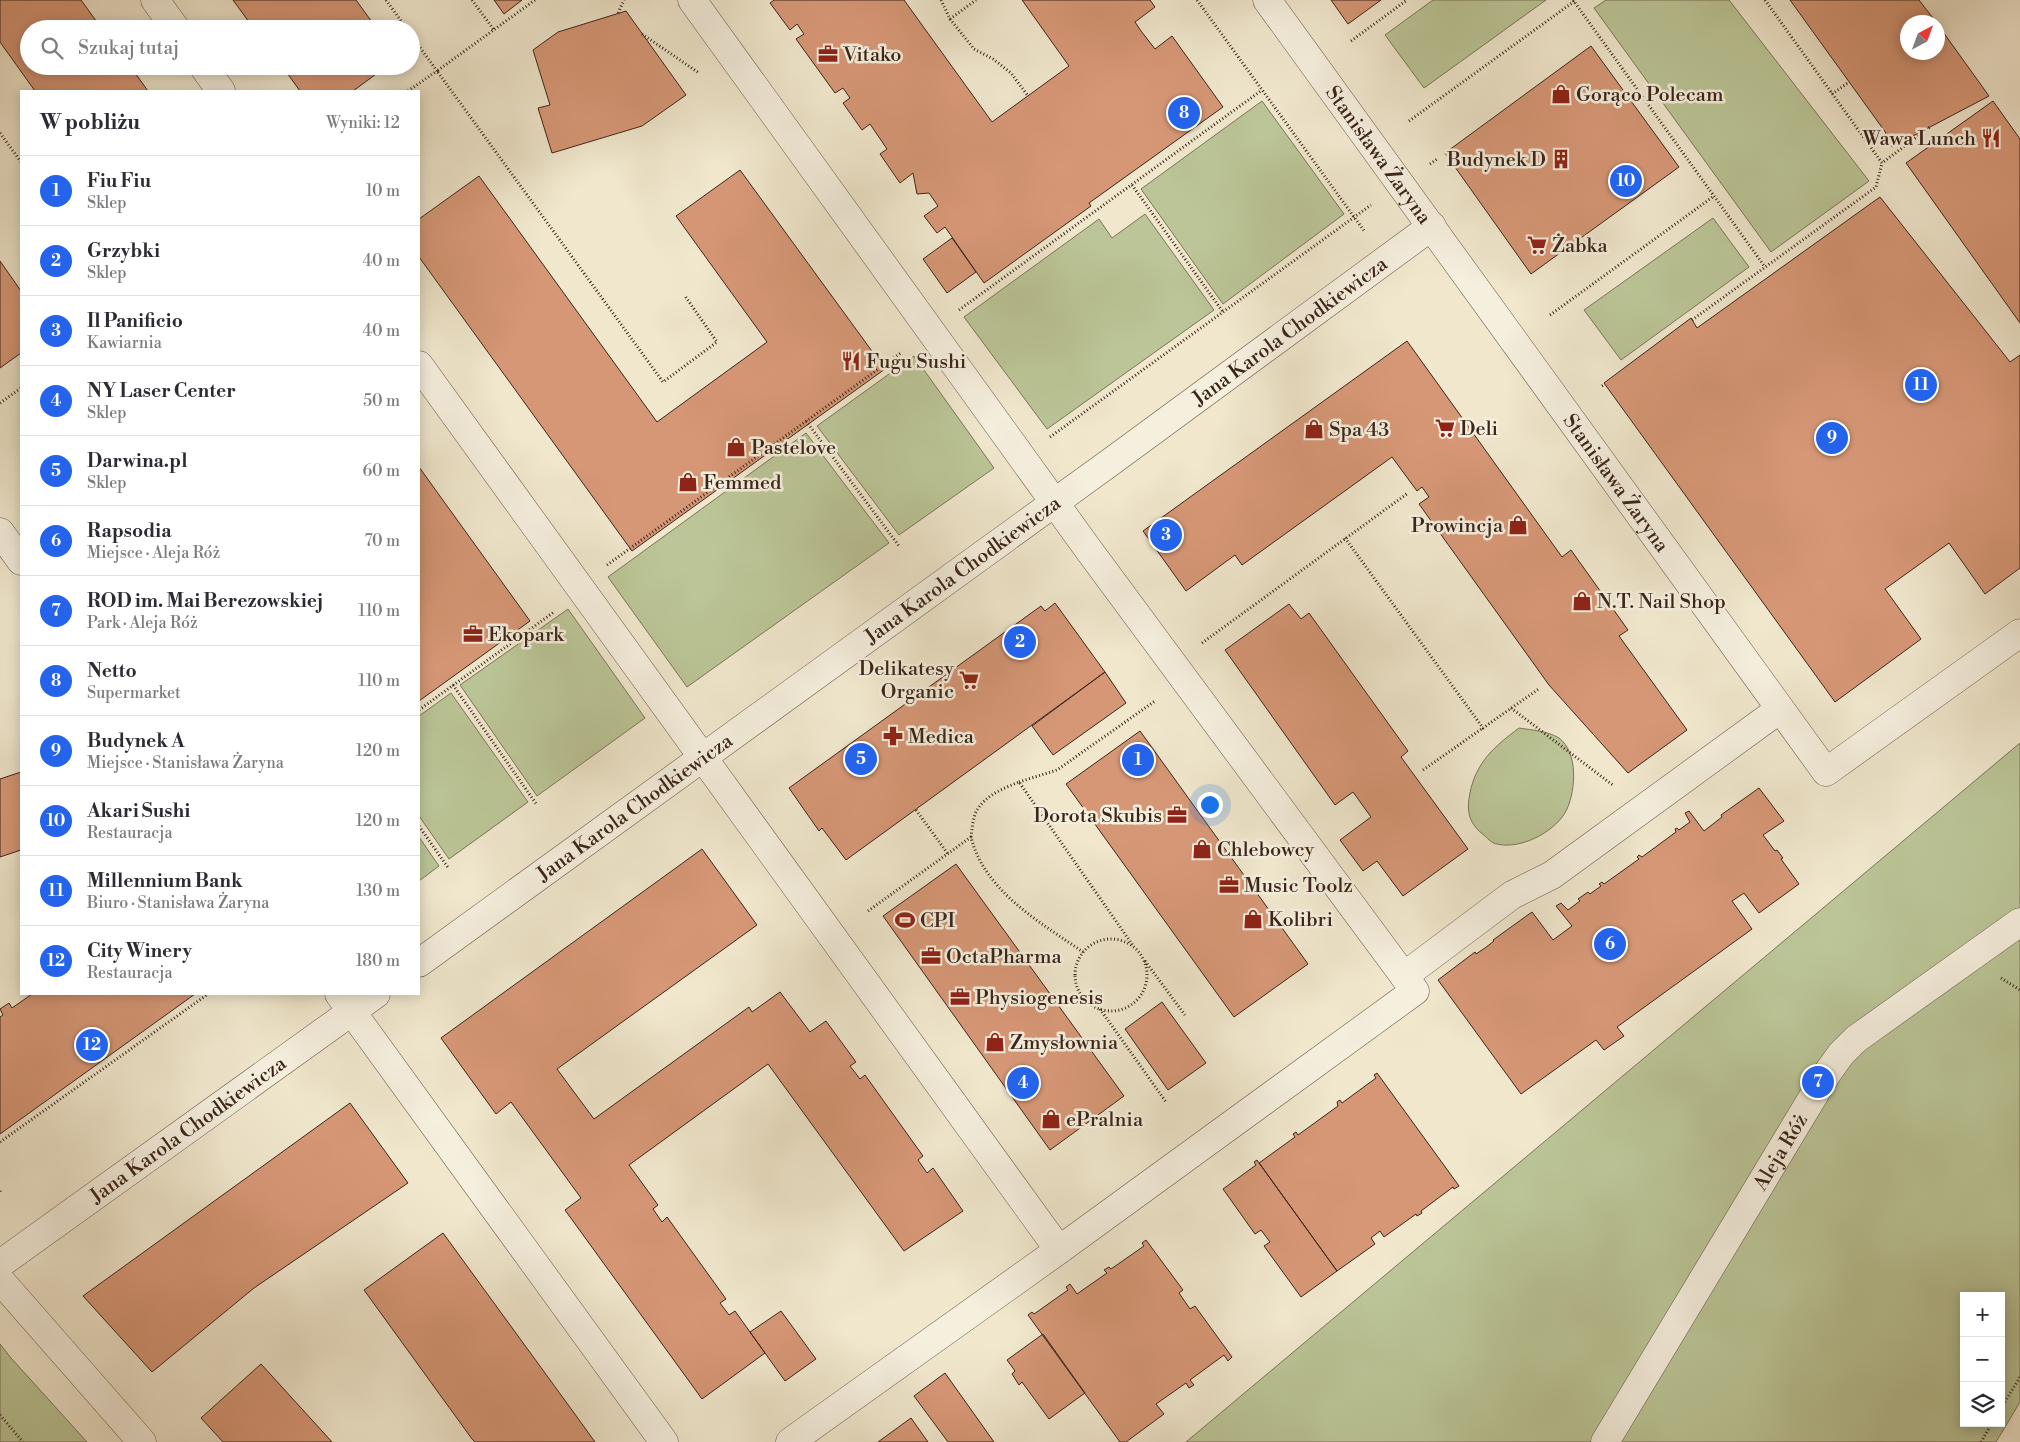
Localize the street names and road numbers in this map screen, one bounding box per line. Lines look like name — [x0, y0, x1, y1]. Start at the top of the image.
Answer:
street label: Stanisława Żaryna — [1319, 82, 1437, 230]
street label: Jana Karola Chodkiewicza — [1187, 251, 1394, 412]
street label: Stanisława Żaryna — [1557, 410, 1674, 558]
street label: Jana Karola Chodkiewicza — [860, 491, 1067, 650]
street label: Jana Karola Chodkiewicza — [532, 728, 739, 888]
street label: Jana Karola Chodkiewicza — [85, 1051, 292, 1210]
street label: Aleja Róż — [1748, 1110, 1814, 1196]

